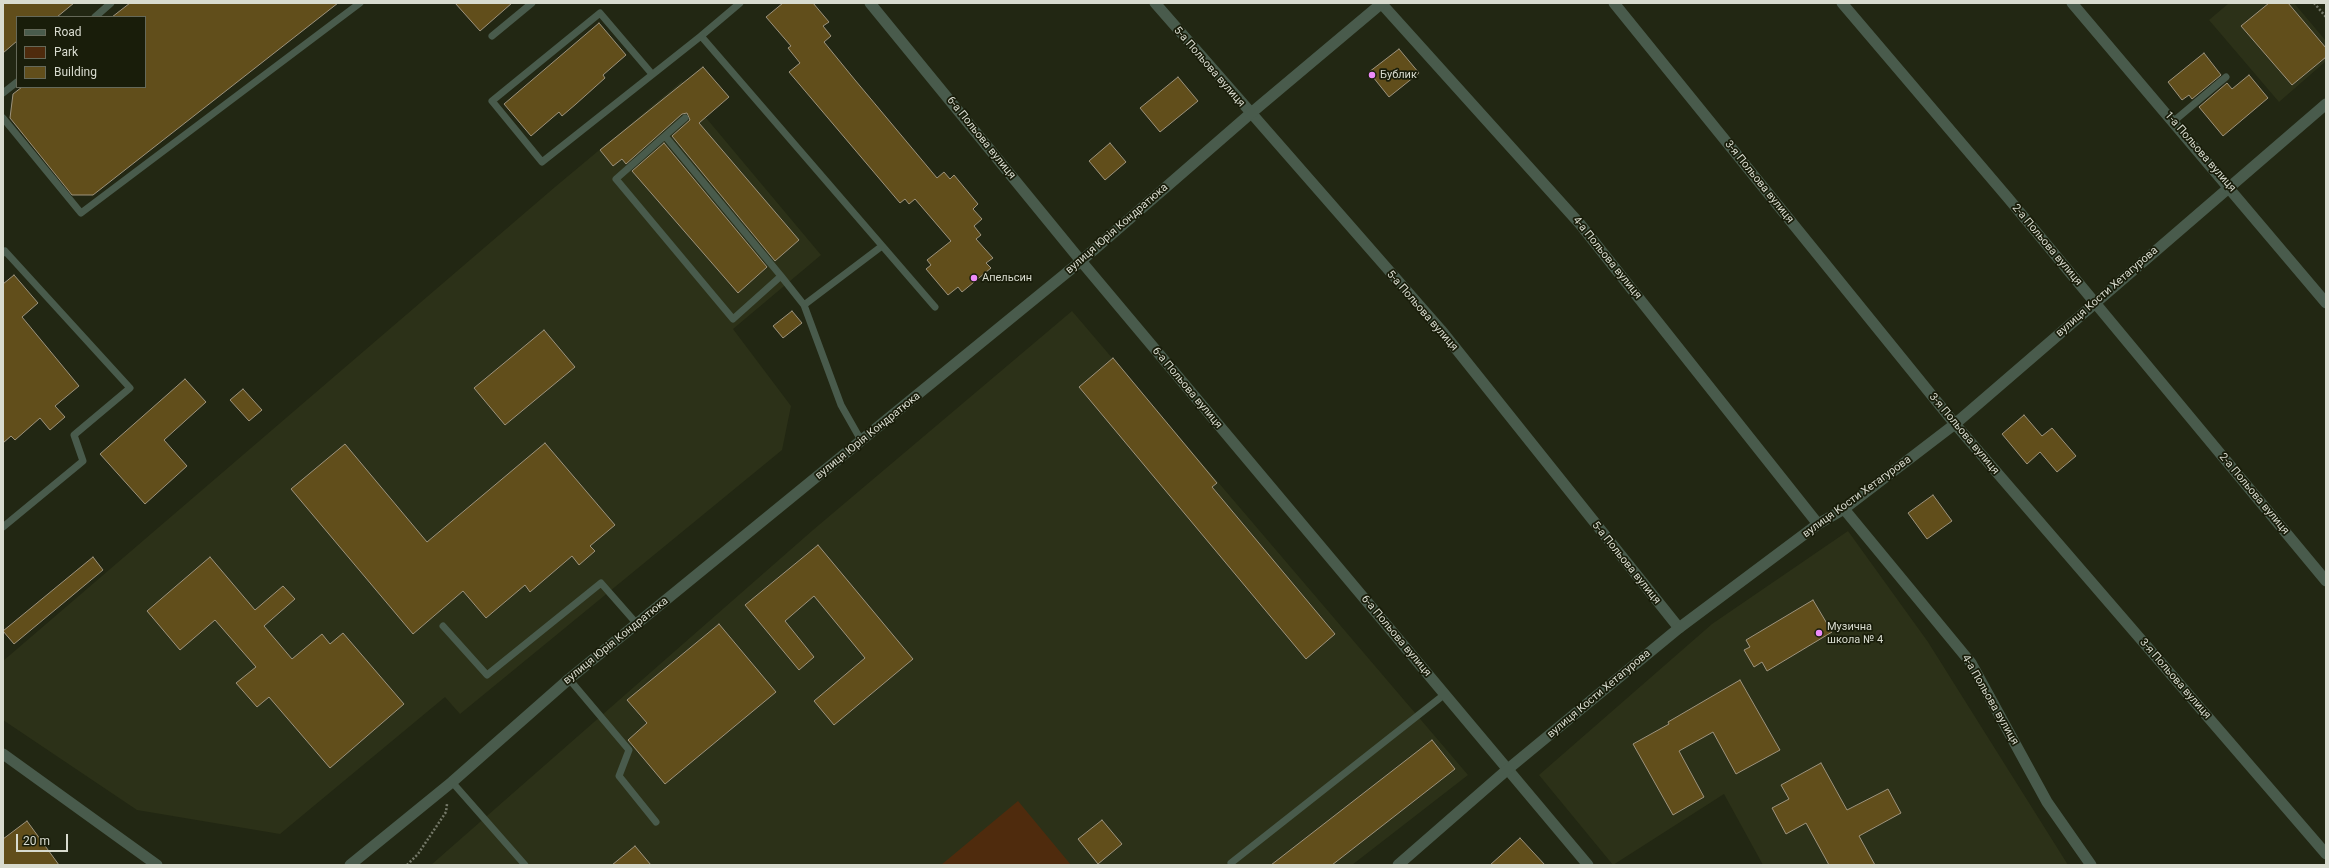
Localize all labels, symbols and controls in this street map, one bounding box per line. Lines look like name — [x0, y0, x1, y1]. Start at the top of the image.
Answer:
legend — [16, 16, 146, 88]
street label: 5-а Польова вулиця — [1171, 24, 1247, 110]
text: Road — [54, 25, 82, 39]
text: Park — [54, 45, 78, 59]
text: Building — [54, 65, 97, 79]
place label: Бублик — [1380, 68, 1417, 82]
marker: Бублик — [1367, 70, 1377, 80]
street label: 6-а Польова вулиця — [944, 94, 1018, 182]
street label: 1-а Польова вулиця — [2162, 109, 2238, 195]
street label: 3-я Польова вулиця — [1722, 138, 1796, 226]
street label: вулиця Юрія Кондратюка — [1063, 181, 1171, 277]
street label: 2-а Польова вулиця — [2009, 202, 2085, 288]
street label: 4-а Польова вулиця — [1570, 214, 1644, 302]
street label: вулиця Кости Хетагурова — [2053, 244, 2161, 340]
street label: 5-а Польова вулиця — [1384, 268, 1460, 354]
place label: Апельсин — [982, 271, 1032, 285]
marker: Апельсин — [969, 273, 979, 283]
street label: 6-а Польова вулиця — [1149, 345, 1225, 431]
street label: вулиця Юрія Кондратюка — [813, 390, 923, 482]
street label: 3-я Польова вулиця — [1926, 391, 2002, 477]
street label: 2-а Польова вулиця — [2216, 451, 2292, 537]
street label: вулиця Кости Хетагурова — [1800, 453, 1914, 541]
street label: 5-а Польова вулиця — [1589, 519, 1663, 607]
street label: 6-а Польова вулиця — [1358, 593, 1434, 679]
street label: вулиця Юрія Кондратюка — [561, 595, 671, 687]
place label: Музична школа № 4 — [1827, 620, 1883, 646]
marker: Музична школа № 4 — [1814, 628, 1824, 638]
street label: 3-я Польова вулиця — [2137, 636, 2213, 722]
street label: вулиця Кости Хетагурова — [1545, 647, 1653, 741]
street label: 4-а Польова вулиця — [1959, 652, 2021, 748]
scale bar — [18, 826, 70, 852]
text: 20 m — [23, 834, 50, 848]

